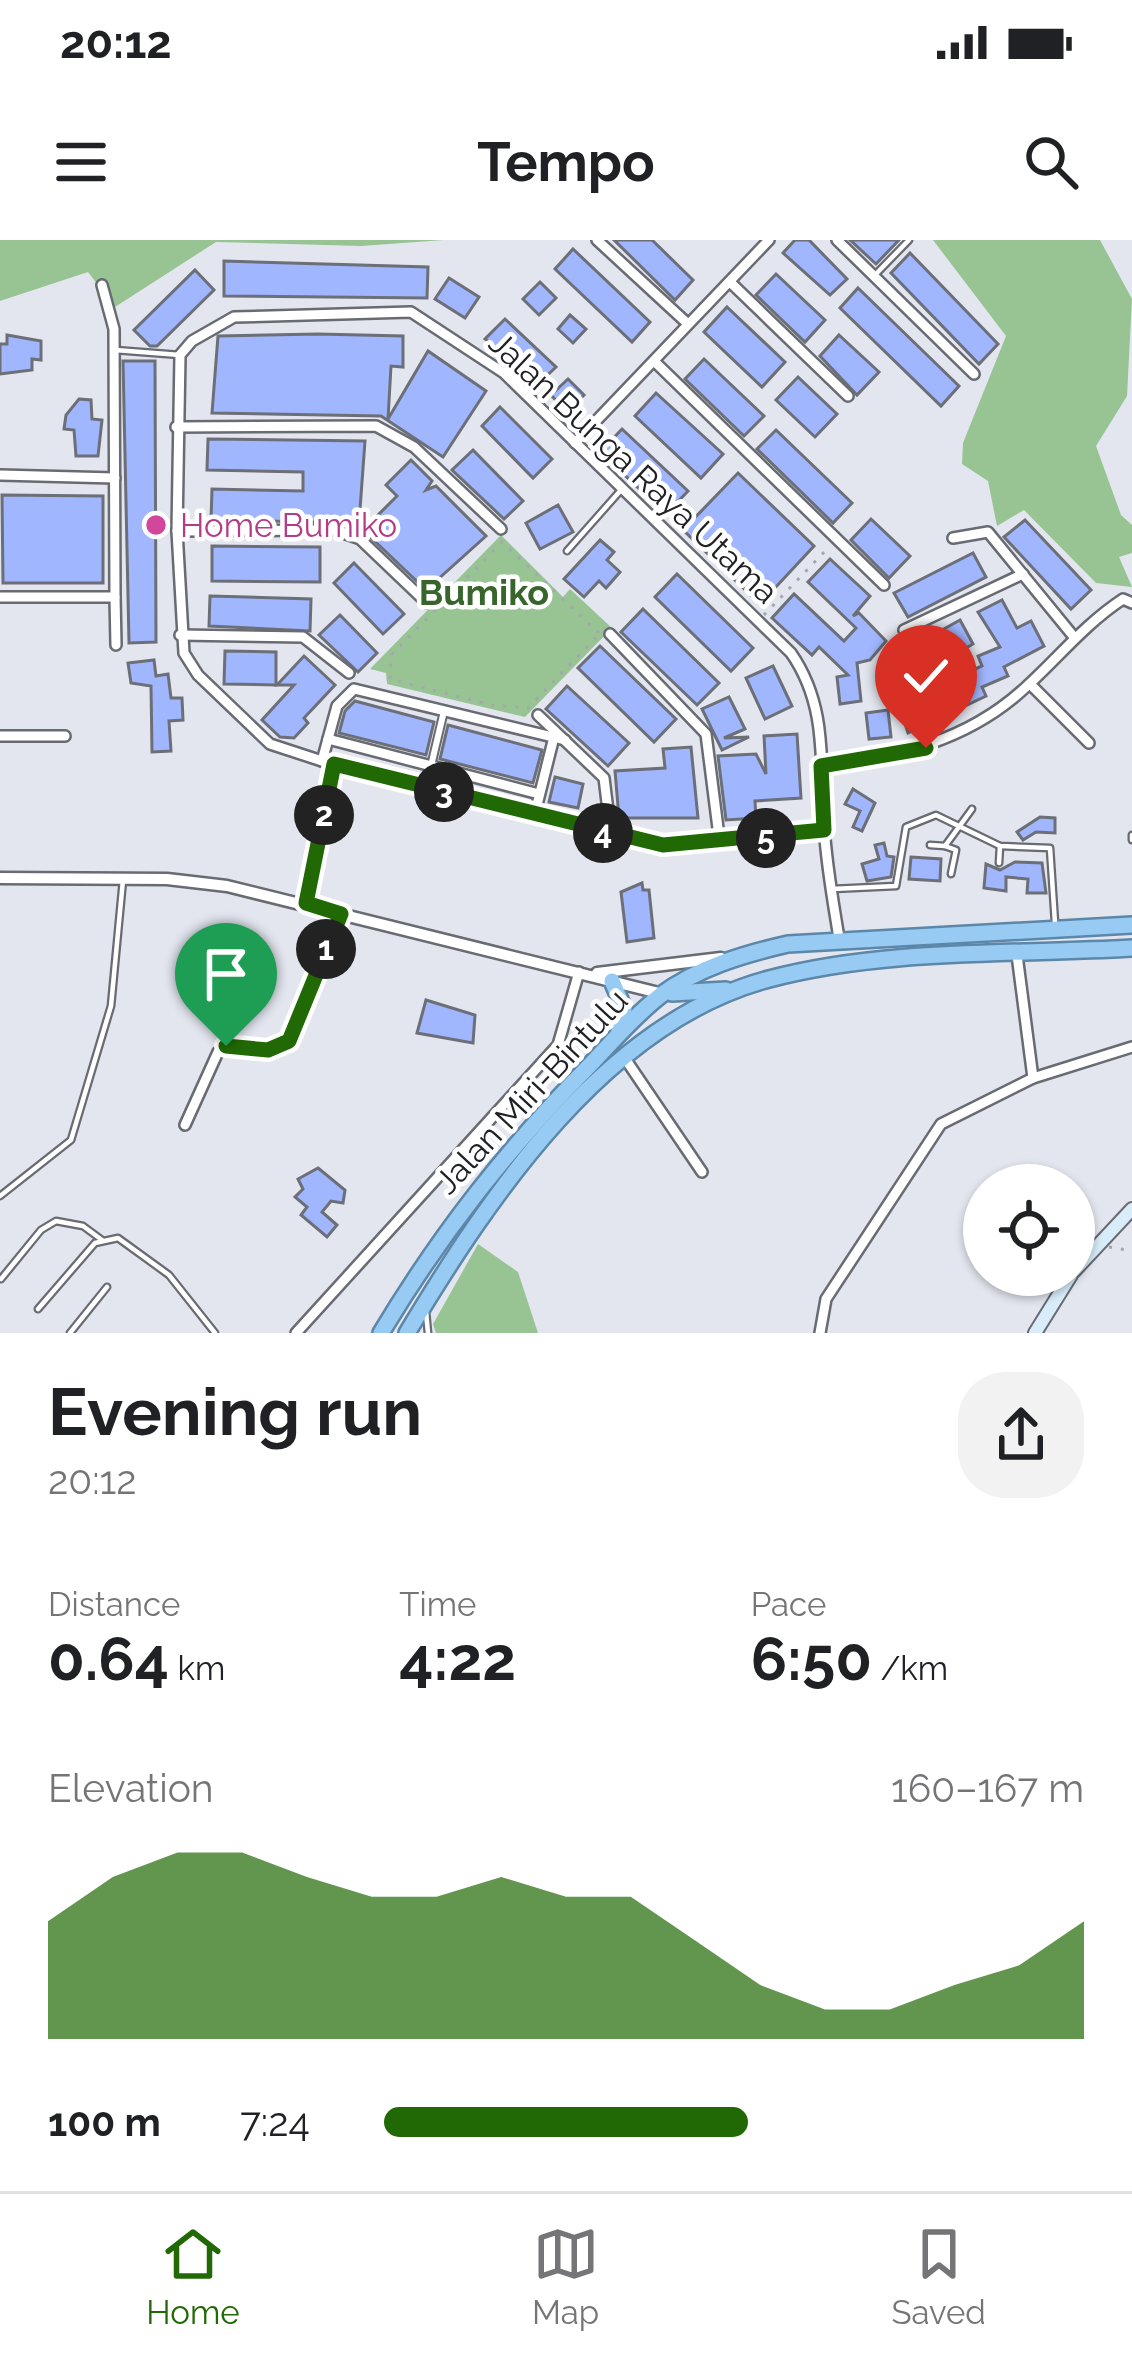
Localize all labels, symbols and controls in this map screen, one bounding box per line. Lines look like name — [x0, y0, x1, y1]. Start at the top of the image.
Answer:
text: 20:12 — [60, 16, 172, 69]
icon: menu — [48, 129, 114, 195]
icon: search — [1018, 129, 1084, 195]
text: Tempo — [477, 130, 655, 194]
street label: Jalan Bunga Raya Utama — [481, 323, 786, 611]
place label: Home Bumiko — [180, 506, 397, 545]
marker: Home Bumiko — [143, 512, 169, 538]
district label: Bumiko — [419, 571, 549, 613]
pin — [875, 625, 977, 748]
icon: check — [893, 643, 959, 709]
pin: 3 — [414, 762, 474, 822]
text: 3 — [435, 772, 453, 811]
pin: 2 — [294, 785, 354, 845]
text: 2 — [315, 795, 333, 834]
pin: 4 — [573, 803, 633, 863]
pin: 5 — [736, 808, 796, 868]
text: 4 — [594, 813, 612, 852]
text: 5 — [757, 818, 775, 857]
pin: 1 — [296, 919, 356, 979]
pin — [175, 923, 277, 1046]
text: 1 — [318, 929, 334, 968]
icon: arrive — [193, 941, 259, 1007]
street label: Jalan Miri-Bintulu — [427, 981, 636, 1201]
map controls — [963, 1164, 1095, 1296]
button: locate — [963, 1164, 1095, 1296]
button: share — [958, 1372, 1084, 1498]
text: Evening run — [48, 1373, 422, 1450]
text: 20:12 — [48, 1457, 137, 1503]
text: Distance — [48, 1585, 180, 1624]
text: Time — [399, 1585, 476, 1624]
text: Pace — [751, 1585, 826, 1624]
text: 0.64 — [48, 1624, 169, 1694]
text: 4:22 — [399, 1624, 516, 1694]
text: 6:50 — [751, 1624, 872, 1694]
text: km — [169, 1649, 225, 1688]
text: /km — [872, 1649, 948, 1688]
text: Elevation — [48, 1765, 214, 1811]
text: 160–167 m — [891, 1765, 1084, 1811]
text: 100 m — [48, 2099, 161, 2145]
text: 7:24 — [240, 2099, 310, 2145]
tab: Home — [146, 2221, 240, 2332]
tab: Map — [532, 2221, 599, 2332]
tab: Saved — [891, 2221, 986, 2332]

